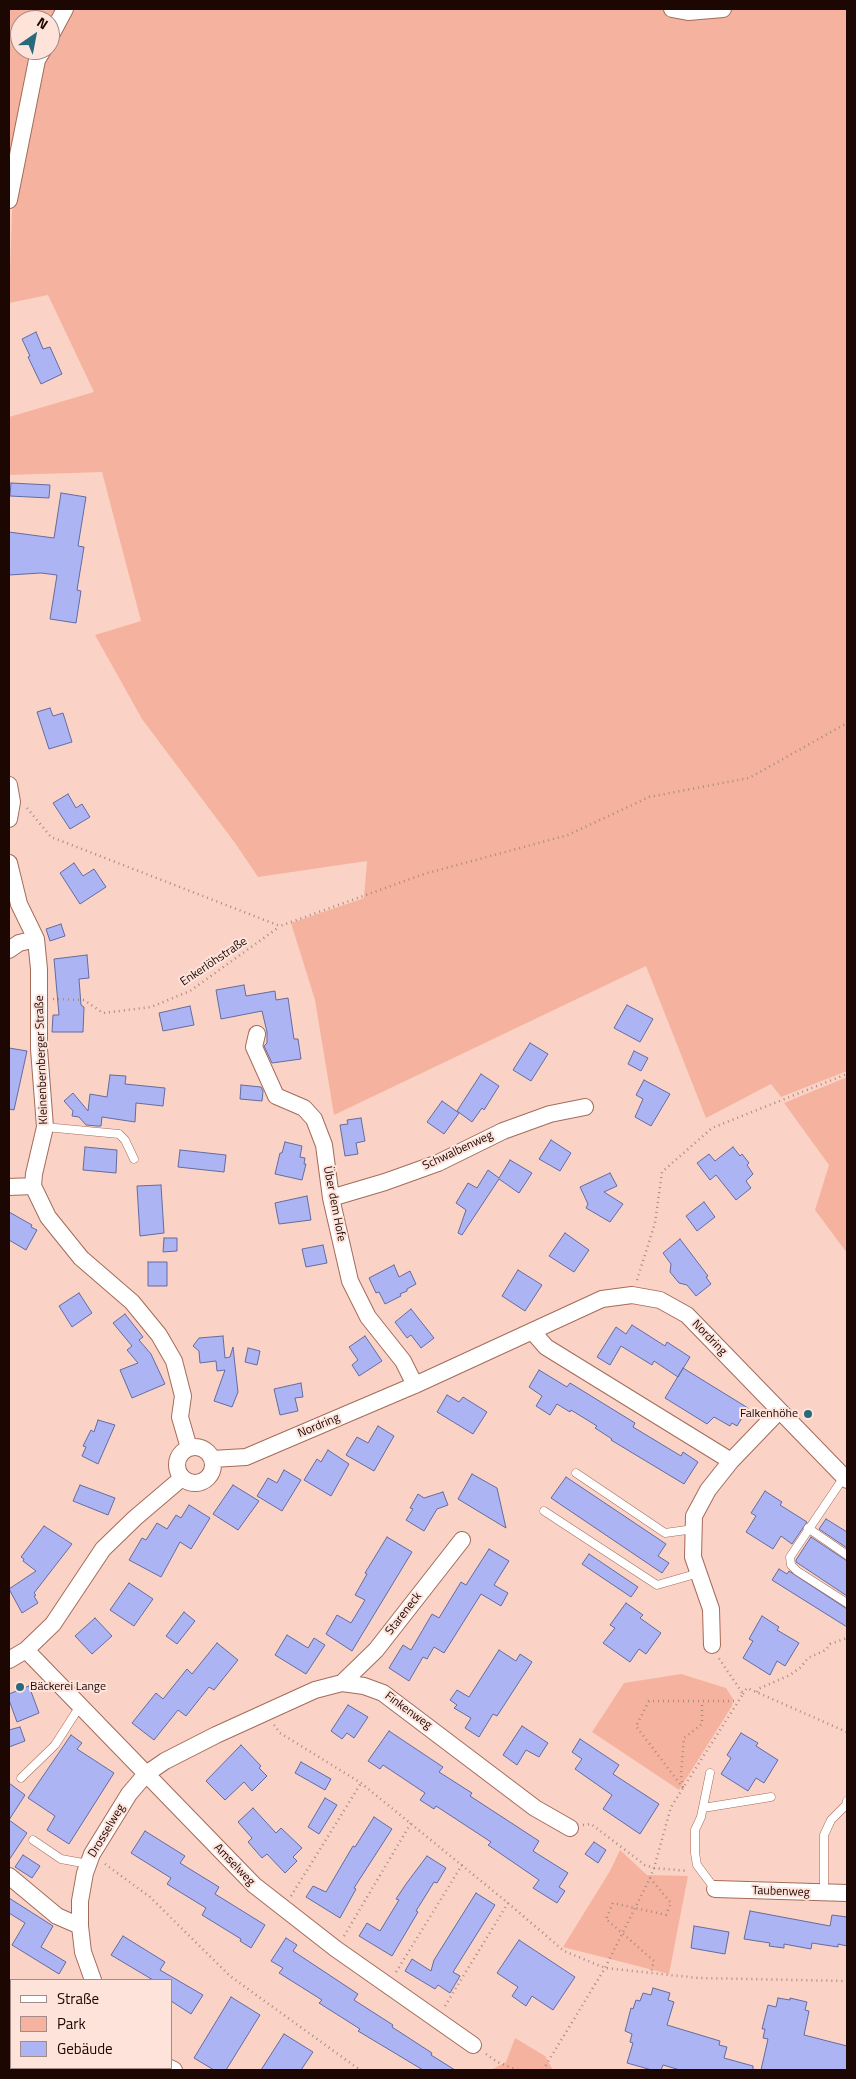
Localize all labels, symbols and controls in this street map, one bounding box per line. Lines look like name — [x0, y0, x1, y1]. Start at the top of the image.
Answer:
north arrow — [10, 10, 60, 60]
text: N — [33, 11, 53, 34]
street label: Enkerlöhstraße — [178, 934, 250, 990]
street label: Kleinenbernberger Straße — [33, 995, 51, 1125]
street label: Schwalbenweg — [420, 1128, 496, 1174]
street label: Über dem Hofe — [320, 1165, 348, 1243]
street label: Nordring — [688, 1317, 730, 1359]
place label: Falkenhöhe — [740, 1407, 798, 1421]
marker: Falkenhöhe — [802, 1408, 814, 1420]
street label: Nordring — [296, 1411, 342, 1441]
street label: Stareneck — [383, 1590, 425, 1638]
place label: Bäckerei Lange — [30, 1680, 106, 1694]
marker: Bäckerei Lange — [14, 1681, 26, 1693]
street label: Finkenweg — [382, 1689, 434, 1733]
street label: Drosselweg — [86, 1802, 128, 1860]
street label: Amselweg — [210, 1841, 258, 1889]
street label: Taubenweg — [752, 1884, 810, 1900]
legend — [10, 1979, 172, 2069]
text: Straße — [57, 1987, 99, 2010]
text: Park — [57, 2012, 86, 2035]
text: Gebäude — [57, 2037, 113, 2060]

